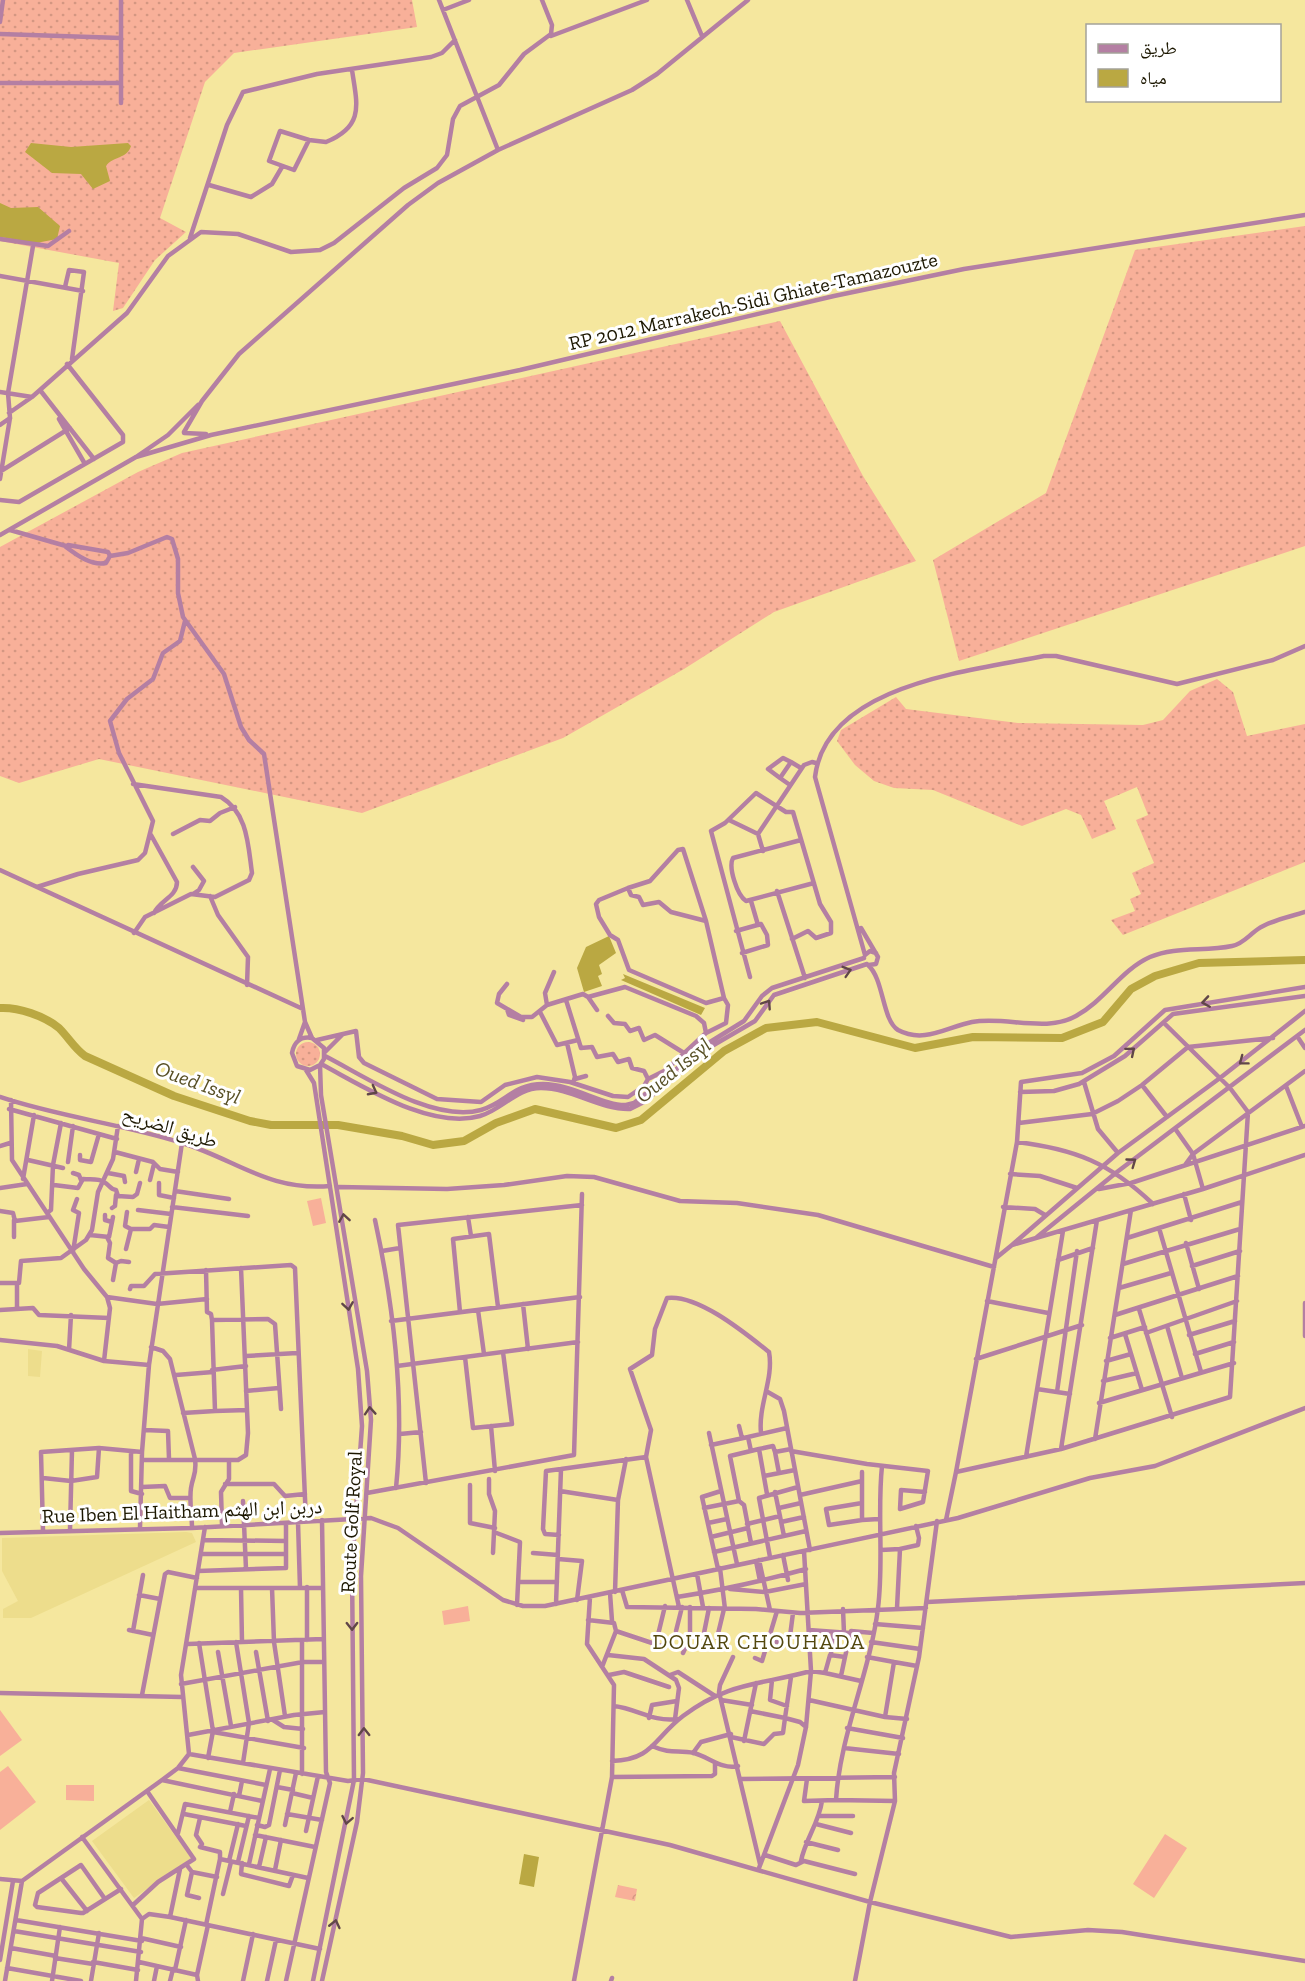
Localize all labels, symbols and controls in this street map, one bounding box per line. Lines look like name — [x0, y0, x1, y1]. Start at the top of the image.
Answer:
legend — [1086, 24, 1281, 102]
text: طريق — [1140, 37, 1177, 59]
text: مياه — [1140, 67, 1167, 89]
street label: RP 2012 Marrakech-Sidi Ghiate-Tamazouzte — [566, 247, 940, 355]
one-way arrow — [841, 966, 852, 978]
one-way arrow — [1201, 995, 1210, 1007]
one-way arrow — [760, 1000, 771, 1011]
water label: Oued Issyl — [630, 1032, 716, 1108]
one-way arrow — [1124, 1047, 1135, 1058]
one-way arrow — [1239, 1053, 1250, 1064]
water label: Oued Issyl — [152, 1055, 244, 1109]
one-way arrow — [367, 1084, 377, 1095]
street label: طريق الضريح — [119, 1101, 221, 1154]
one-way arrow — [1125, 1158, 1136, 1169]
one-way arrow — [338, 1213, 351, 1223]
one-way arrow — [342, 1301, 354, 1311]
one-way arrow — [364, 1407, 377, 1416]
street label: Route Golf Royal — [335, 1450, 367, 1594]
street label: Rue Iben El Haitham دربن ابن الهثم — [41, 1494, 323, 1530]
one-way arrow — [346, 1621, 358, 1630]
district label: DOUAR CHOUHADA — [652, 1629, 866, 1654]
one-way arrow — [357, 1727, 370, 1736]
one-way arrow — [341, 1815, 354, 1825]
one-way arrow — [327, 1919, 340, 1929]

